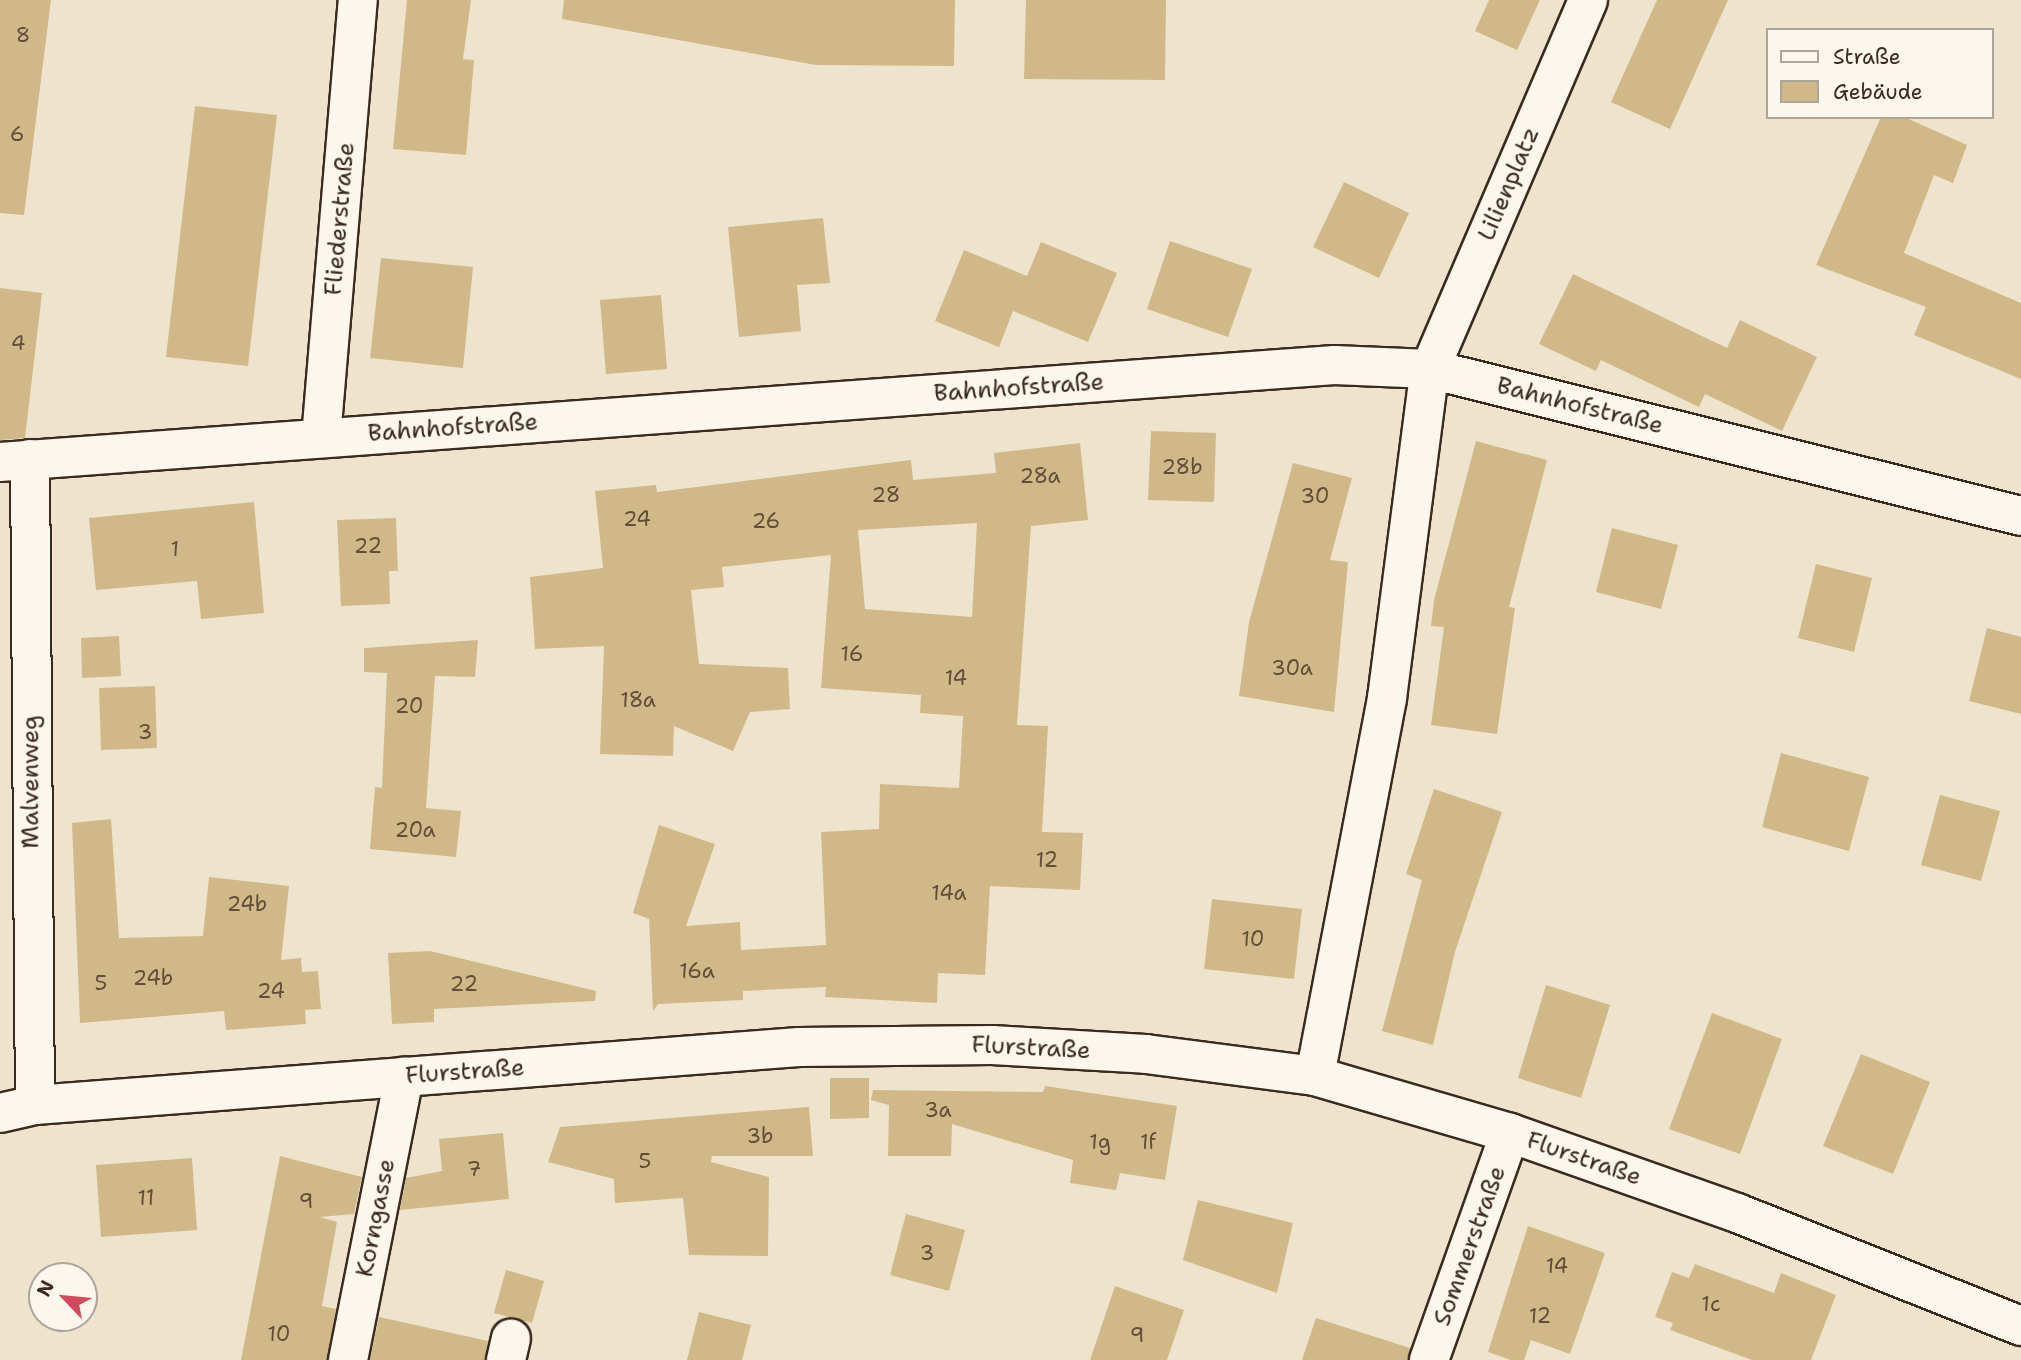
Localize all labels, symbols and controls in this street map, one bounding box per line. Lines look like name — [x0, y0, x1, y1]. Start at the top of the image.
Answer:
house number: 8 — [16, 22, 30, 48]
legend — [1766, 28, 1993, 119]
text: Straße — [1833, 43, 1901, 71]
text: Gebäude — [1833, 78, 1923, 106]
house number: 6 — [10, 121, 24, 147]
street label: Lilienplatz — [1472, 123, 1546, 245]
street label: Fliederstraße — [319, 141, 361, 297]
house number: 4 — [11, 330, 25, 356]
street label: Bahnhofstraße — [933, 368, 1105, 408]
street label: Bahnhofstraße — [1494, 371, 1666, 441]
street label: Bahnhofstraße — [367, 408, 539, 448]
house number: 28b — [1161, 454, 1203, 480]
house number: 28a — [1019, 463, 1061, 489]
house number: 28 — [872, 482, 900, 508]
house number: 30 — [1300, 483, 1330, 509]
house number: 24 — [623, 506, 651, 532]
house number: 26 — [752, 508, 780, 534]
house number: 22 — [354, 533, 382, 559]
house number: 1 — [171, 536, 179, 562]
house number: 16 — [841, 641, 863, 667]
house number: 30a — [1271, 655, 1313, 681]
house number: 14 — [945, 665, 967, 691]
house number: 18a — [620, 687, 656, 713]
house number: 20 — [395, 693, 423, 719]
street label: Malvenweg — [17, 715, 45, 849]
house number: 3 — [138, 719, 152, 745]
house number: 20a — [394, 817, 436, 843]
house number: 12 — [1036, 847, 1058, 873]
house number: 14a — [931, 880, 967, 906]
house number: 24b — [227, 891, 267, 917]
house number: 10 — [1242, 926, 1264, 952]
house number: 16a — [679, 958, 715, 984]
house number: 24b — [133, 965, 173, 991]
house number: 5 — [95, 970, 107, 996]
house number: 22 — [450, 971, 478, 997]
house number: 24 — [257, 978, 285, 1004]
street label: Flurstraße — [971, 1030, 1091, 1066]
street label: Flurstraße — [404, 1053, 526, 1091]
house number: 3a — [924, 1097, 952, 1123]
house number: 3b — [747, 1123, 773, 1149]
street label: Flurstraße — [1523, 1126, 1645, 1192]
house number: 1g — [1089, 1129, 1111, 1155]
house number: 1f — [1140, 1129, 1156, 1155]
house number: 5 — [639, 1148, 651, 1174]
street label: Korngasse — [350, 1156, 402, 1280]
house number: 7 — [467, 1156, 481, 1182]
street label: Sommerstraße — [1428, 1162, 1512, 1330]
house number: 11 — [138, 1185, 154, 1211]
house number: 9 — [299, 1188, 313, 1214]
house number: 3 — [920, 1240, 934, 1266]
house number: 14 — [1546, 1253, 1568, 1279]
north arrow — [28, 1262, 98, 1332]
text: N — [31, 1276, 60, 1301]
house number: 1c — [1701, 1291, 1721, 1317]
house number: 12 — [1529, 1303, 1551, 1329]
house number: 10 — [268, 1321, 290, 1347]
house number: 9 — [1130, 1322, 1144, 1348]

